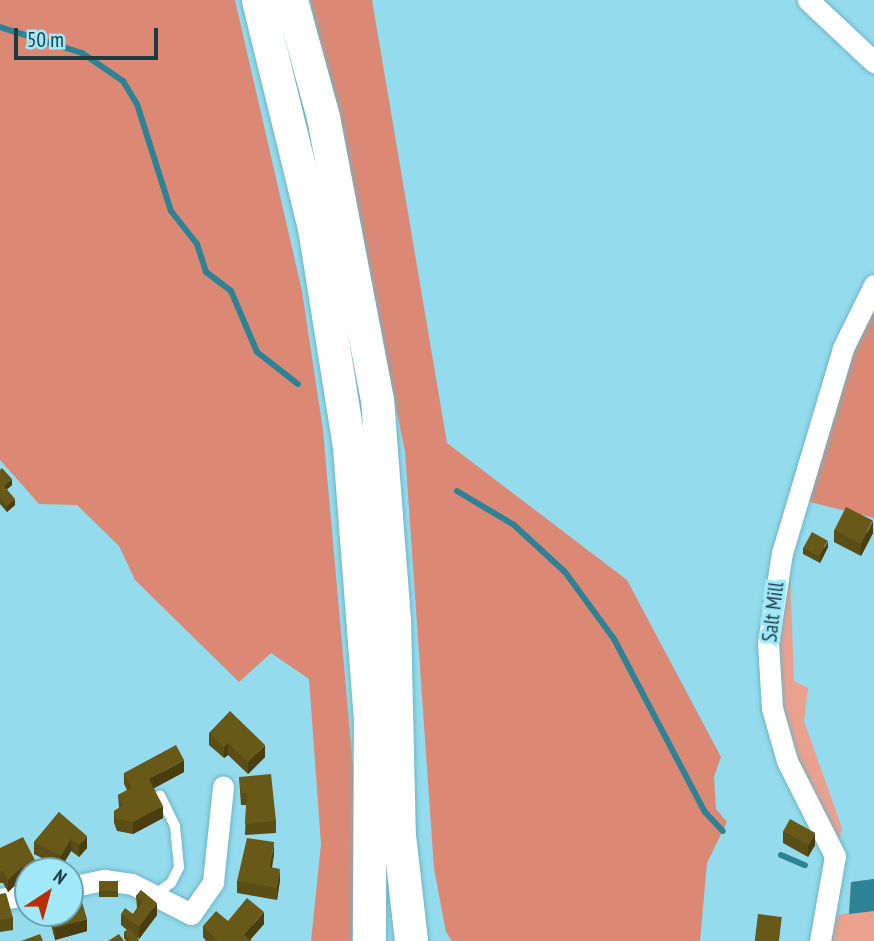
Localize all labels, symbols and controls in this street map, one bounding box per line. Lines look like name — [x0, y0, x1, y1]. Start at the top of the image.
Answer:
scale bar — [18, 14, 161, 58]
text: 50 m — [27, 26, 64, 53]
street label: Salt Mill — [757, 581, 789, 643]
north arrow — [14, 857, 84, 927]
text: N — [49, 864, 71, 889]

